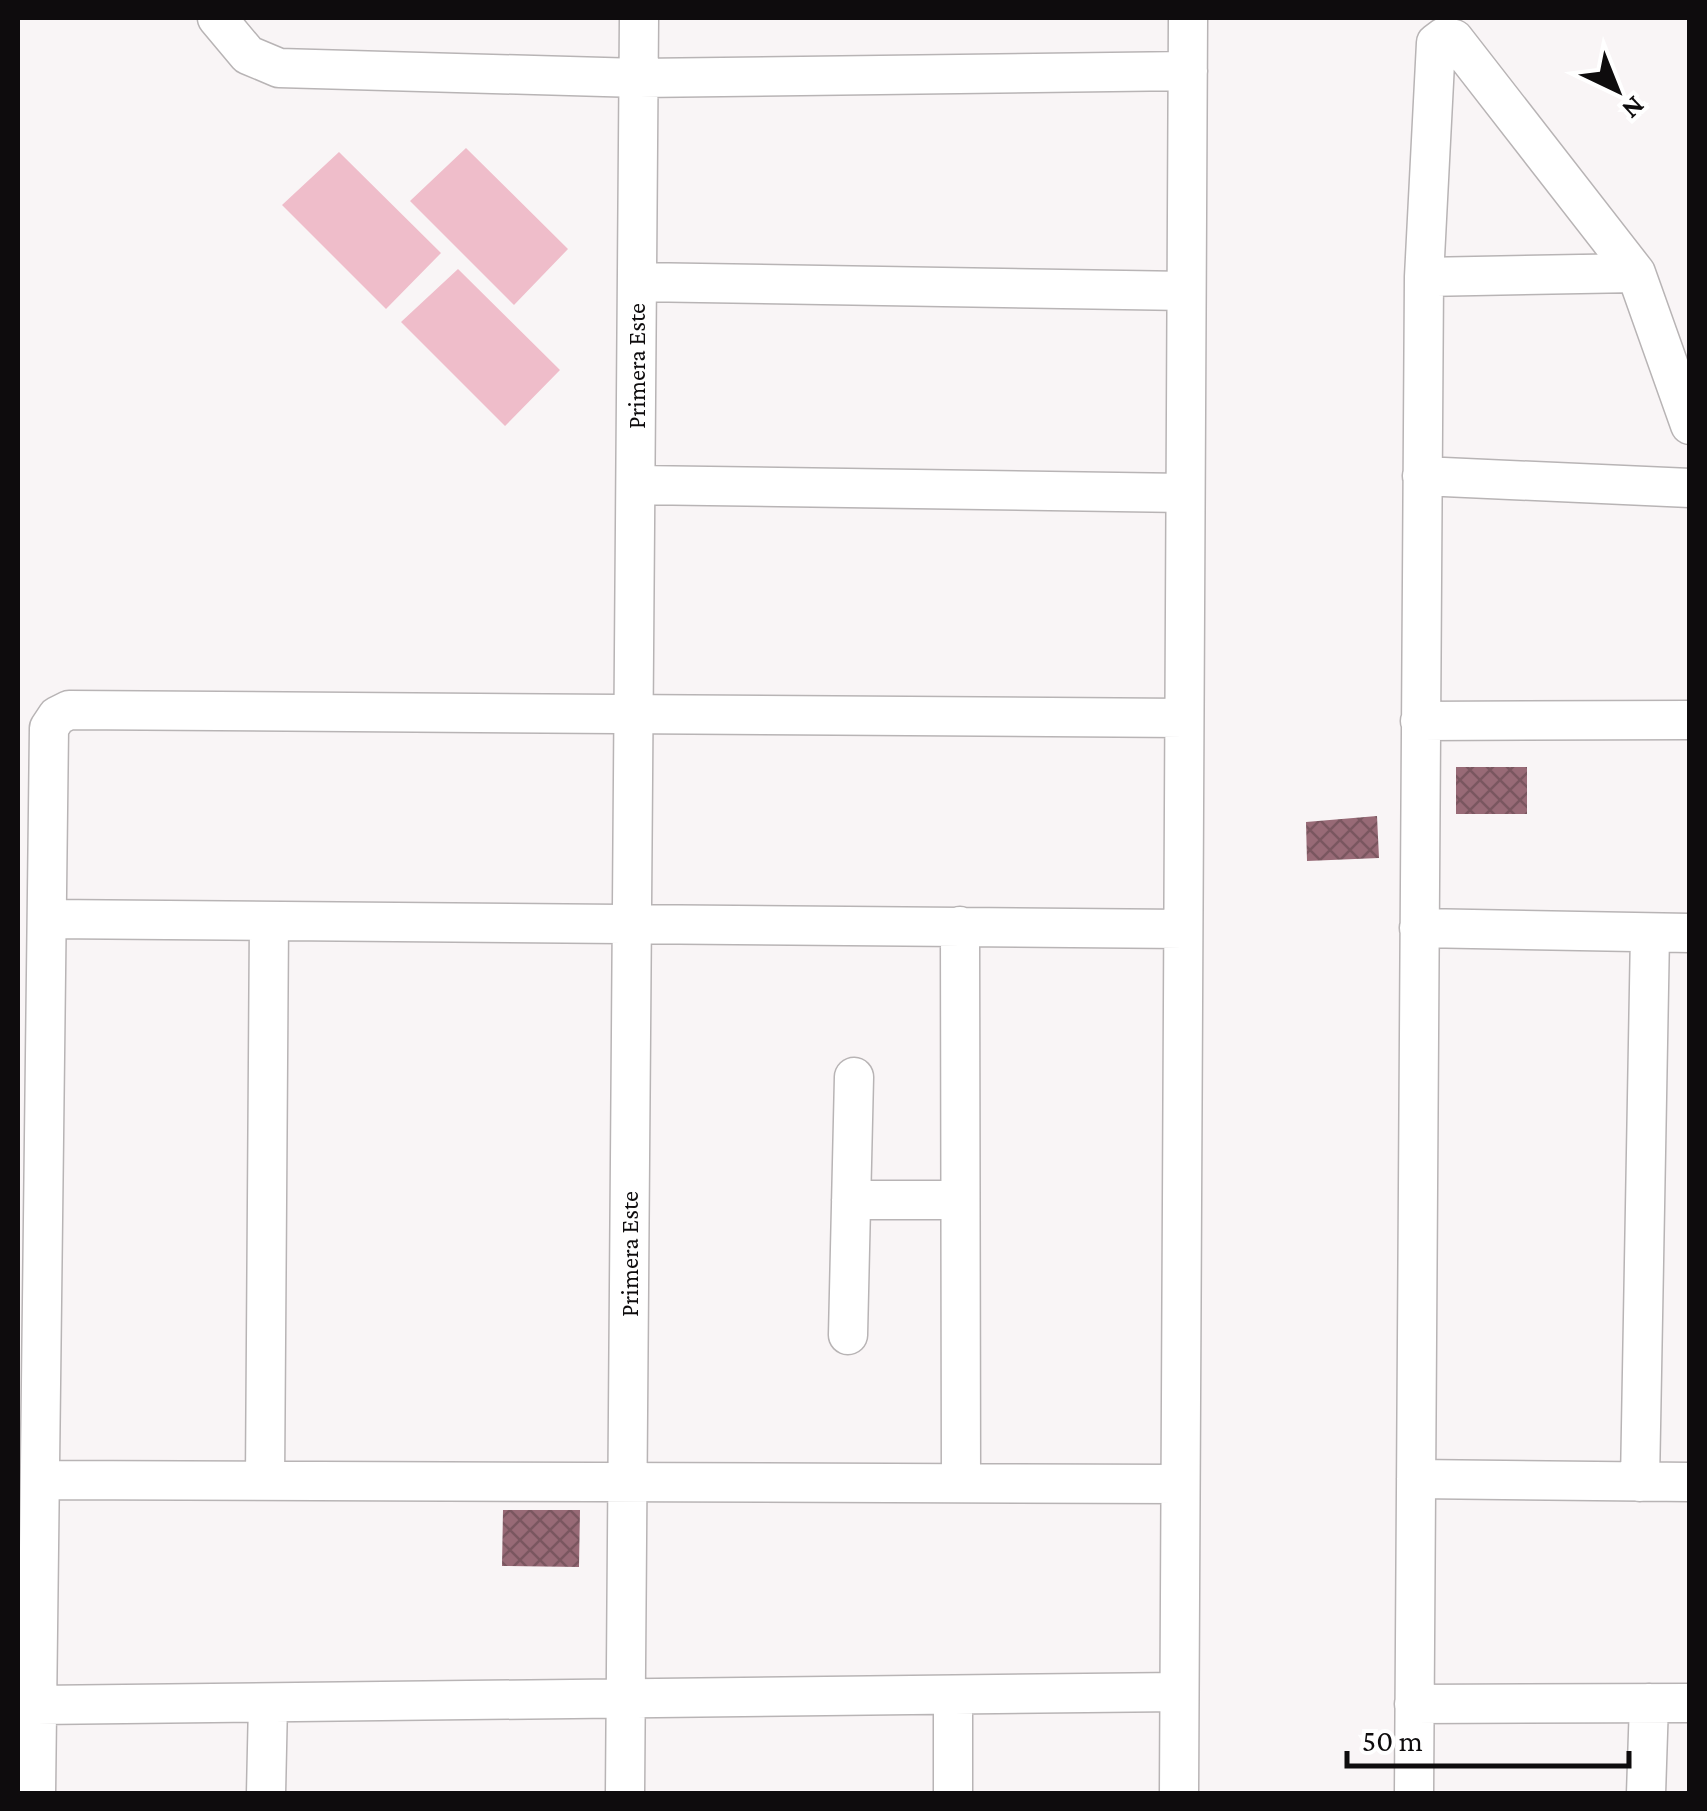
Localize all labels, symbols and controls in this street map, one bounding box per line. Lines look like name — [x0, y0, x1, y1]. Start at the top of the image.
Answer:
north arrow — [1567, 40, 1667, 140]
text: N — [1616, 90, 1651, 126]
street label: Primera Este — [623, 303, 650, 429]
street label: Primera Este — [616, 1191, 643, 1317]
scale bar — [1347, 1706, 1630, 1768]
text: 50 m — [1362, 1724, 1423, 1757]

